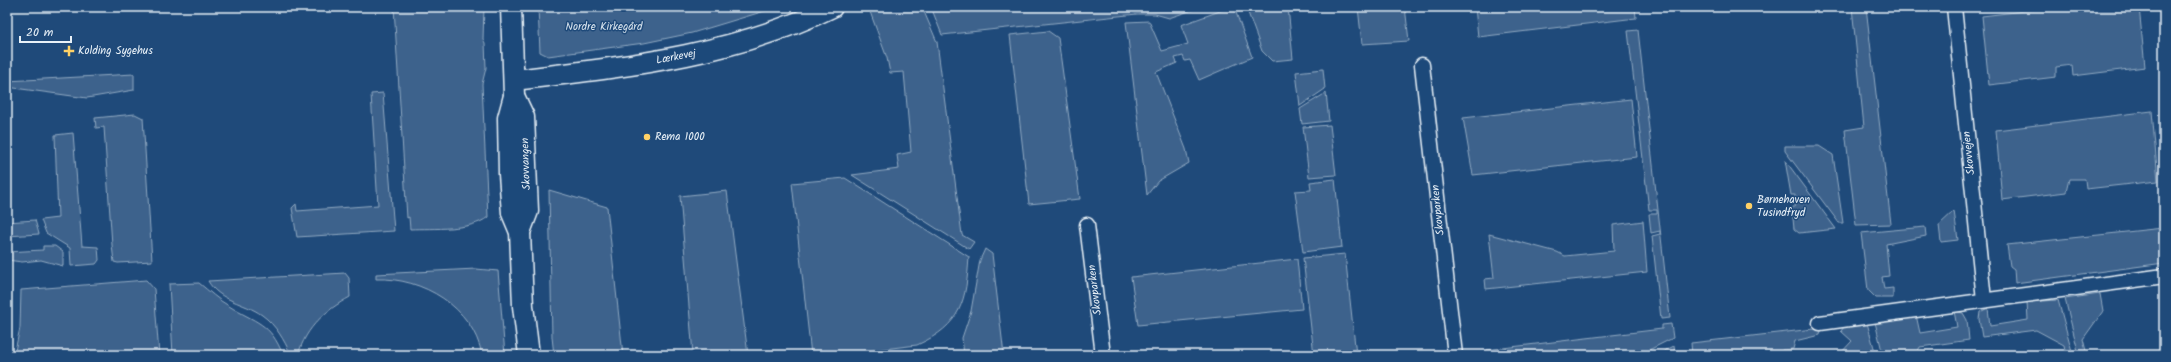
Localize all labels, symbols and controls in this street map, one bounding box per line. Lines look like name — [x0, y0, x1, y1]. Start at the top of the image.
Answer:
scale bar — [20, 18, 71, 44]
park label: Nordre Kirkegård — [566, 18, 643, 36]
text: 20 m — [26, 23, 54, 42]
place label: Kolding Sygehus — [78, 42, 153, 60]
street label: Lærkevej — [654, 44, 699, 70]
marker: Kolding Sygehus — [63, 45, 75, 57]
place label: Rema 1000 — [655, 128, 705, 146]
street label: Skovvejen — [1958, 130, 1980, 176]
marker: Rema 1000 — [642, 132, 652, 142]
street label: Skovvangen — [516, 137, 536, 190]
street label: Skovparken — [1426, 184, 1450, 236]
place label: Børnehaven Tusindfryd — [1757, 191, 1810, 222]
marker: Børnehaven Tusindfryd — [1744, 201, 1754, 211]
street label: Skovparken — [1083, 264, 1107, 316]

